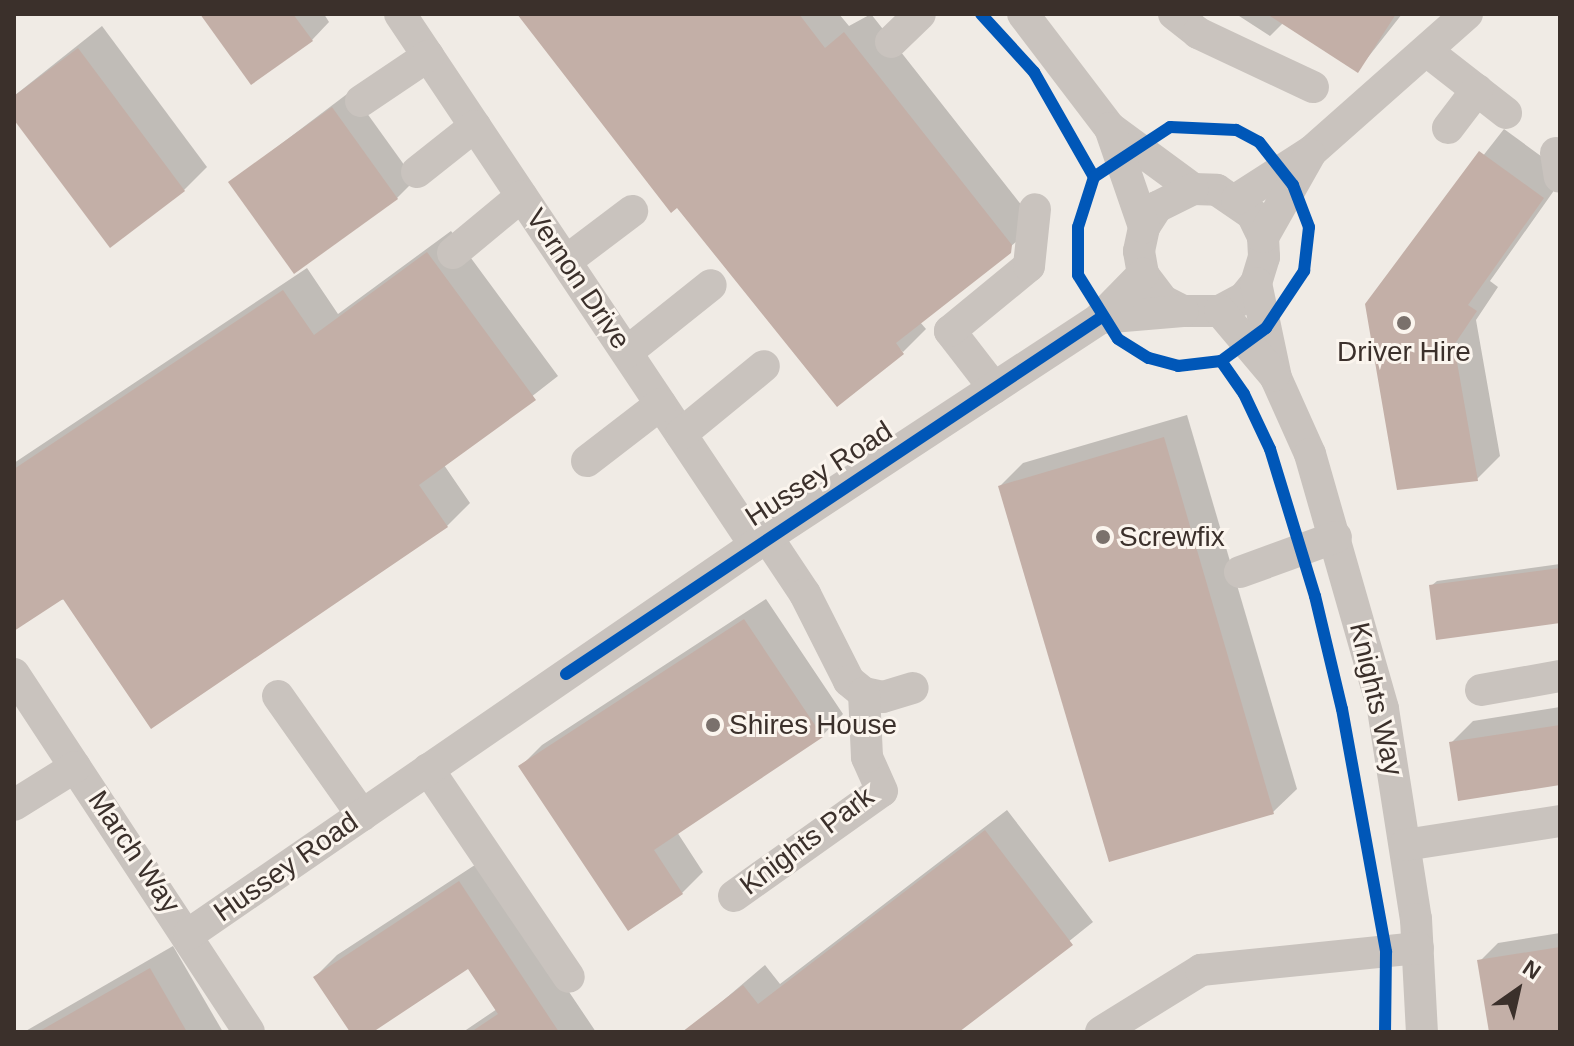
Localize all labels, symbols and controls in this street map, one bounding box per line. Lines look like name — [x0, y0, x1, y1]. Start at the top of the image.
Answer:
street label: Vernon Drive — [519, 203, 637, 355]
marker: Driver Hire — [1395, 314, 1413, 332]
place label: Driver Hire — [1337, 335, 1471, 369]
street label: Hussey Road — [739, 414, 899, 534]
place label: Screwfix — [1119, 520, 1225, 554]
marker: Screwfix — [1094, 528, 1112, 546]
street label: Knights Way — [1342, 619, 1410, 779]
place label: Shires House — [729, 708, 897, 742]
marker: Shires House — [704, 716, 722, 734]
street label: Knights Park — [734, 780, 880, 902]
street label: March Way — [81, 784, 187, 920]
street label: Hussey Road — [208, 805, 364, 929]
north arrow — [1478, 950, 1558, 1030]
text: N — [1518, 955, 1545, 984]

